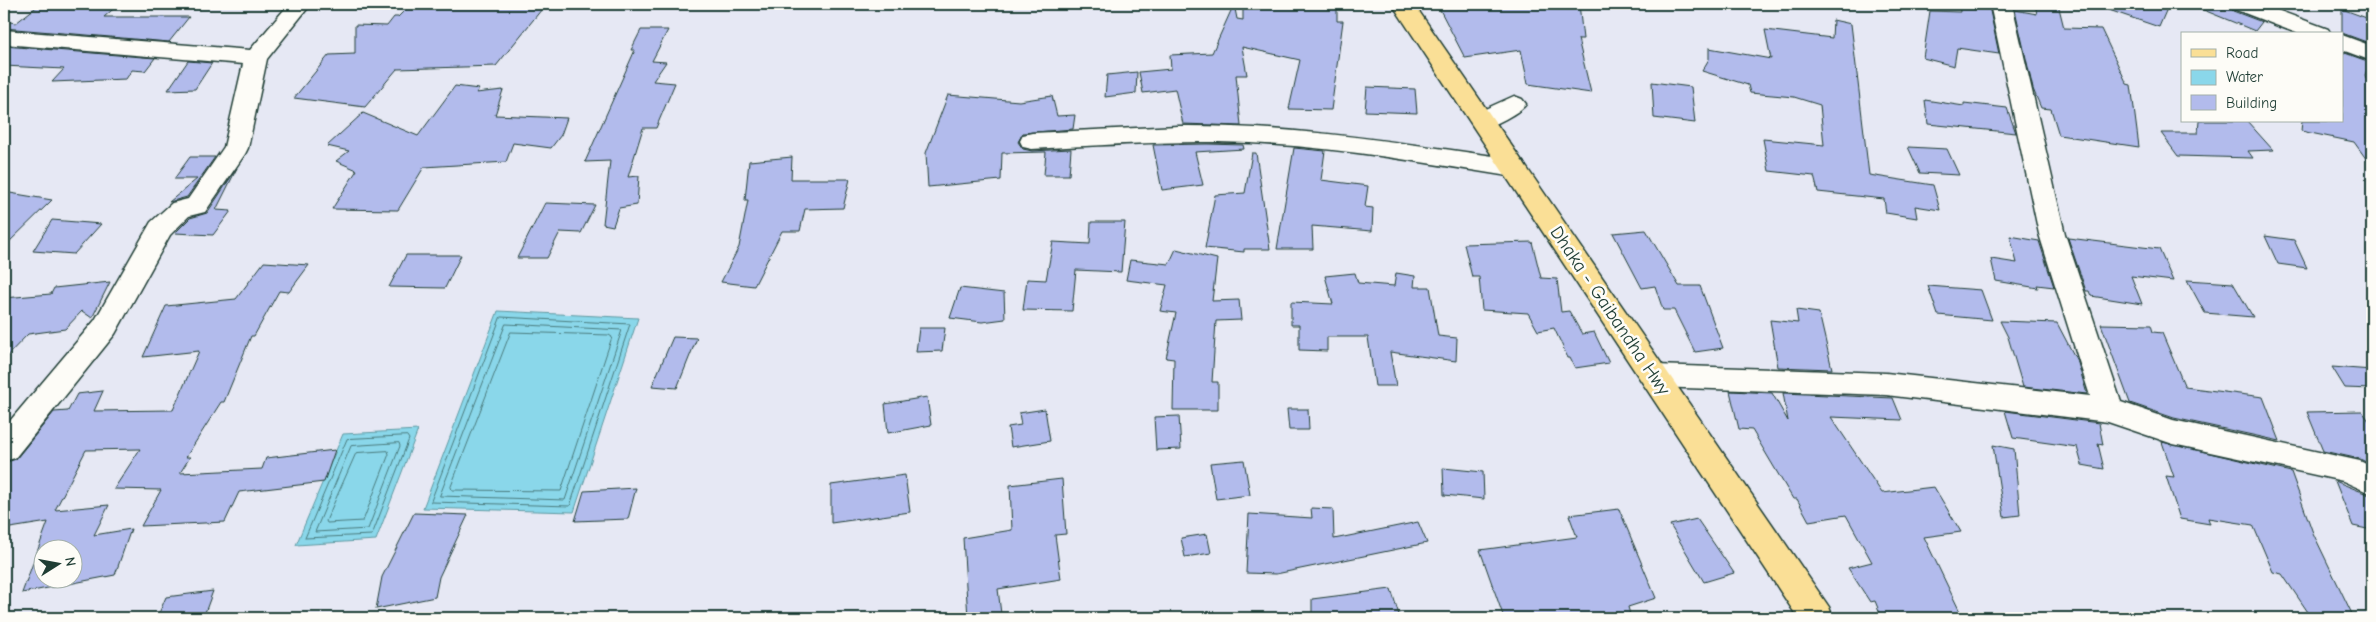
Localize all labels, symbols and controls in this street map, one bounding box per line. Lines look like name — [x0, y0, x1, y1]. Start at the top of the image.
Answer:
legend — [2181, 32, 2344, 122]
text: Road — [2226, 44, 2258, 62]
text: Water — [2226, 68, 2263, 86]
text: Building — [2226, 94, 2277, 112]
street label: Dhaka - Gaibandha Hwy — [1545, 222, 1675, 400]
north arrow — [32, 540, 82, 590]
text: N — [61, 556, 79, 568]

